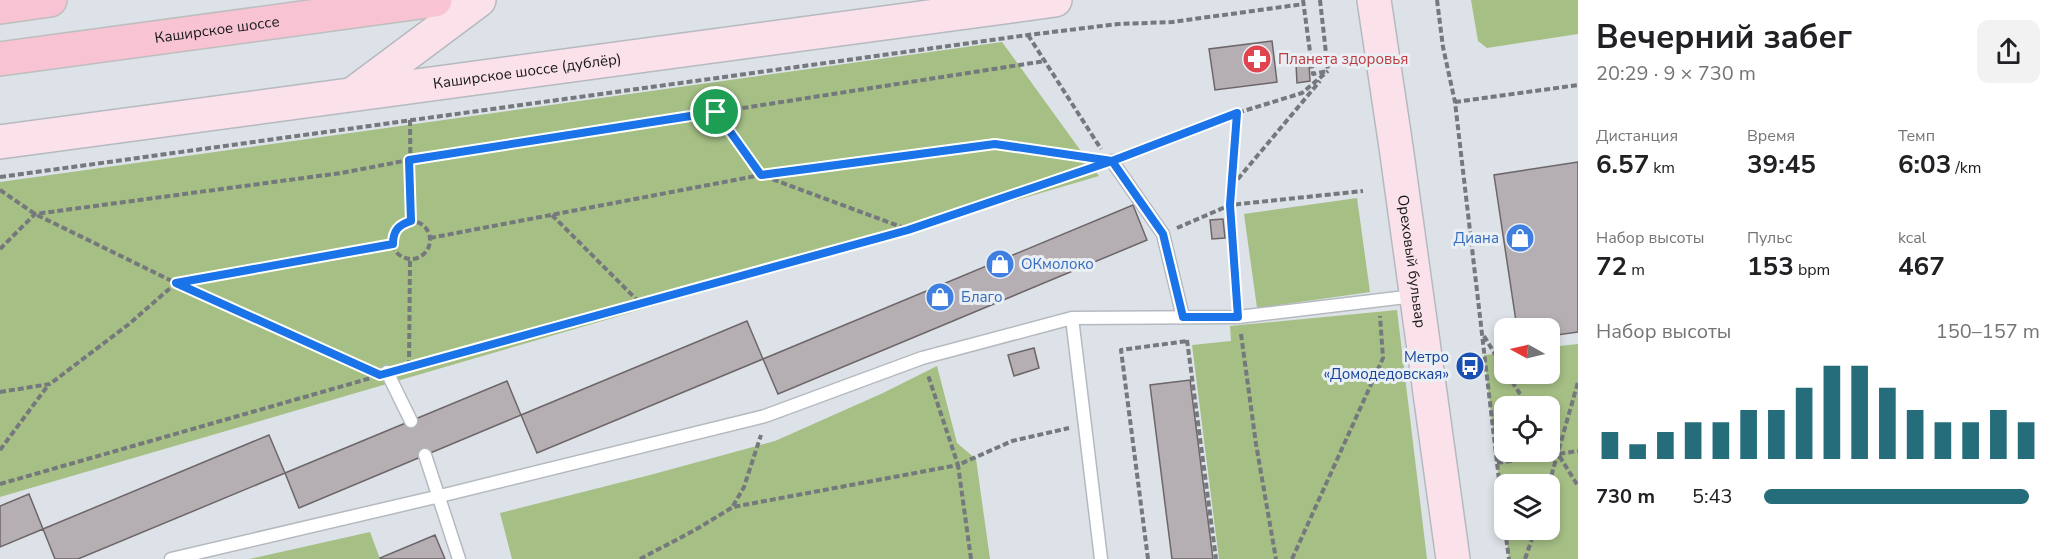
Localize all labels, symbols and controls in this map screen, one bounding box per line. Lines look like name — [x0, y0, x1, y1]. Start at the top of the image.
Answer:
street label: Каширское шоссе — [153, 11, 281, 48]
text: Вечерний забег — [1596, 15, 1852, 60]
button: share — [1977, 20, 2040, 83]
pharmacy icon: Планета здоровья — [1241, 43, 1273, 75]
street label: Каширское шоссе (дублёр) — [432, 48, 623, 94]
place label: Планета здоровья — [1278, 49, 1408, 69]
text: 20:29 · 9 × 730 m — [1596, 60, 1756, 87]
pin — [690, 86, 741, 137]
icon: arrive — [699, 95, 732, 128]
text: Дистанция — [1596, 125, 1678, 147]
text: Время — [1747, 125, 1795, 147]
text: Темп — [1898, 125, 1935, 147]
text: 6.57 — [1596, 147, 1649, 182]
text: 39:45 — [1747, 147, 1816, 182]
text: 6:03 — [1898, 147, 1951, 182]
text: km — [1649, 157, 1675, 179]
text: /km — [1951, 157, 1982, 179]
street label: Ореховый бульвар — [1393, 193, 1431, 329]
shop icon: Диана — [1504, 222, 1536, 254]
text: Набор высоты — [1596, 227, 1704, 249]
text: Пульс — [1747, 227, 1792, 249]
text: kcal — [1898, 227, 1926, 249]
place label: Диана — [1454, 228, 1499, 248]
shop icon: ОКмолоко — [984, 248, 1016, 280]
text: 72 — [1596, 249, 1627, 284]
text: 153 — [1747, 249, 1794, 284]
text: 467 — [1898, 249, 1945, 284]
place label: ОКмолоко — [1021, 254, 1094, 274]
text: m — [1627, 259, 1645, 281]
text: bpm — [1794, 259, 1830, 281]
shop icon: Благо — [924, 281, 956, 313]
place label: Благо — [961, 287, 1003, 307]
north arrow — [1494, 318, 1560, 384]
map controls — [1494, 318, 1560, 540]
text: Набор высоты — [1596, 318, 1731, 345]
text: 150–157 m — [1936, 318, 2040, 345]
place label: Метро «Домодедовская» — [1323, 347, 1449, 384]
bus stop icon: Метро «Домодедовская» — [1454, 350, 1486, 382]
button: locate — [1494, 396, 1560, 462]
button: layers — [1494, 474, 1560, 540]
text: 730 m — [1596, 483, 1655, 510]
text: 5:43 — [1692, 483, 1733, 510]

